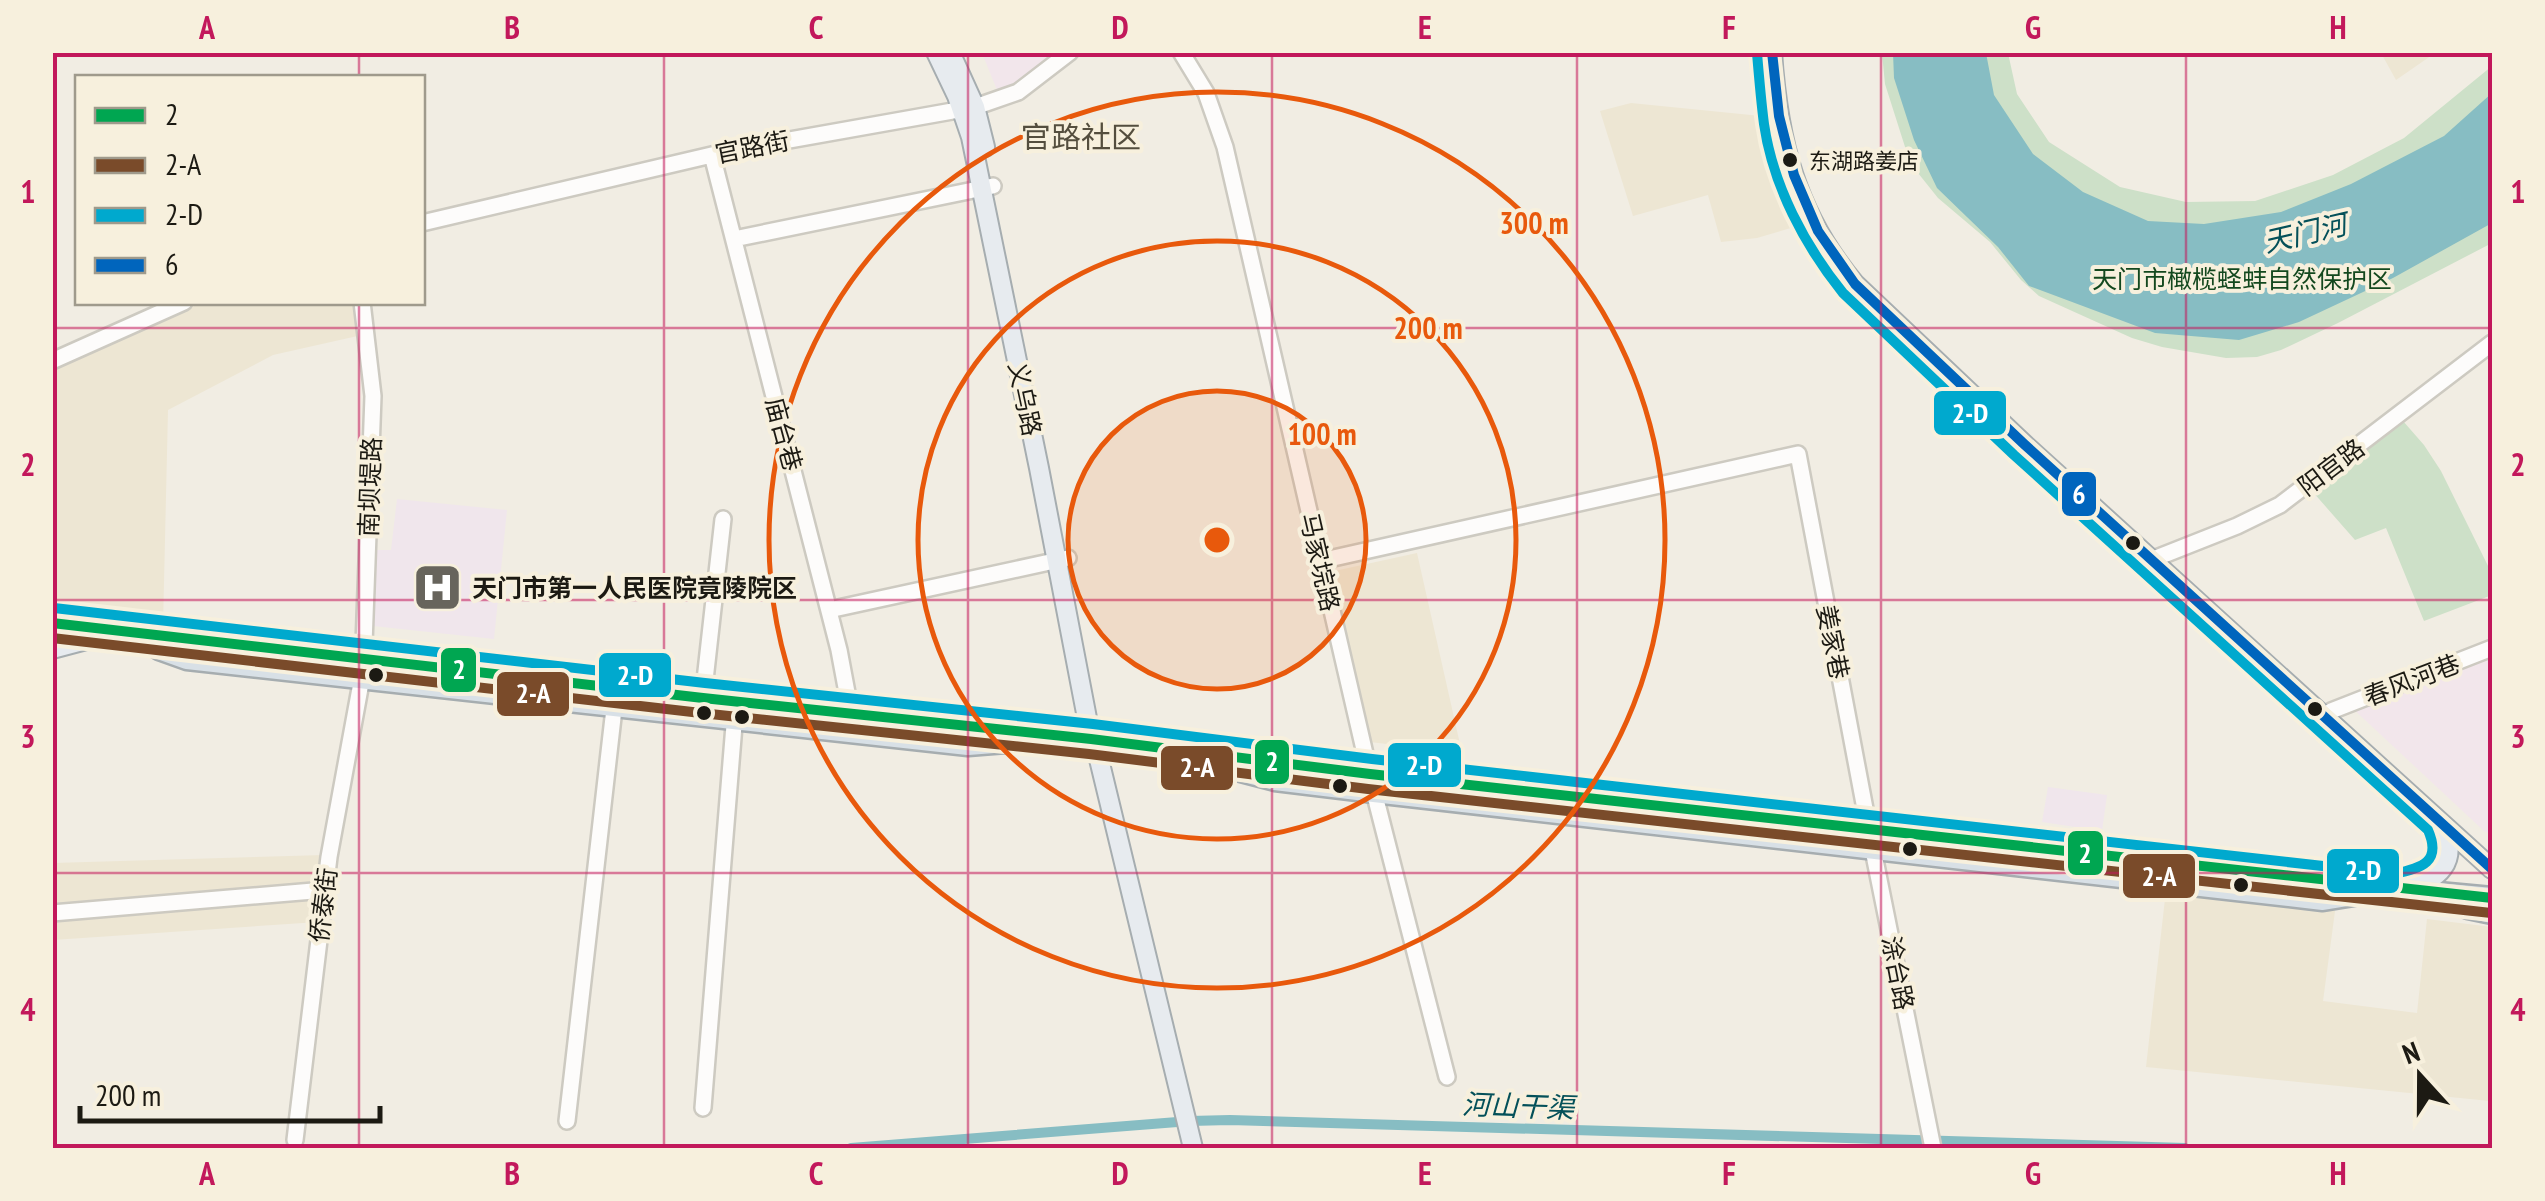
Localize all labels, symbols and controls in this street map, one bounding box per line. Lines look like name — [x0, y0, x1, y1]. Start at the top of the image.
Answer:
text: A — [198, 6, 216, 48]
text: B — [504, 6, 520, 48]
text: C — [809, 6, 824, 48]
text: D — [1111, 6, 1129, 48]
text: E — [1418, 6, 1432, 48]
text: F — [1722, 6, 1736, 48]
text: G — [2025, 6, 2041, 48]
text: H — [2329, 6, 2347, 48]
legend — [75, 75, 425, 305]
text: 2 — [165, 94, 179, 133]
district label: 官路社区 — [1021, 117, 1141, 156]
street label: 官路街 — [712, 124, 792, 170]
text: 2-A — [165, 144, 202, 183]
place label: 东湖路姜店 — [1809, 147, 1919, 175]
marker: 东湖路姜店 — [1780, 150, 1800, 170]
text: 1 — [20, 170, 36, 212]
text: 1 — [2510, 170, 2526, 212]
text: 2-D — [165, 194, 203, 233]
text: 300 m — [1499, 203, 1569, 242]
water label: 天门河 — [2260, 204, 2355, 260]
text: 6 — [165, 244, 179, 283]
park label: 天门市橄榄蛏蚌自然保护区 — [2092, 263, 2392, 295]
text: 200 m — [1393, 308, 1463, 347]
street label: 义乌路 — [1002, 359, 1048, 439]
line badge: 2-D — [1932, 389, 2008, 437]
street label: 庙台巷 — [759, 394, 809, 474]
text: 2-D — [1952, 394, 1988, 431]
text: 100 m — [1287, 414, 1357, 453]
street label: 阳官路 — [2291, 432, 2371, 502]
street label: 南坝堤路 — [352, 436, 388, 538]
text: 2 — [20, 443, 36, 485]
text: 2 — [2510, 443, 2526, 485]
line badge: 6 — [2060, 470, 2098, 518]
text: 6 — [2072, 475, 2086, 512]
street label: 马家垸路 — [1293, 510, 1347, 614]
centre of rings — [1199, 522, 1235, 558]
unlabelled marker — [2123, 533, 2143, 553]
hospital icon: 天门市第一人民医院竟陵院区 — [411, 562, 463, 614]
place label: 天门市第一人民医院竟陵院区 — [472, 572, 797, 604]
street label: 姜家巷 — [1810, 602, 1856, 682]
line badge: 2 — [439, 646, 478, 694]
street label: 春风河巷 — [2360, 647, 2464, 713]
text: 2 — [452, 650, 466, 687]
line badge: 2-D — [597, 651, 673, 699]
text: 2-D — [617, 656, 653, 693]
unlabelled marker — [366, 665, 386, 685]
line badge: 2-A — [495, 670, 571, 718]
text: 2-A — [515, 674, 552, 711]
unlabelled marker — [2305, 699, 2325, 719]
unlabelled marker — [694, 703, 714, 723]
unlabelled marker — [732, 707, 752, 727]
text: 3 — [20, 715, 36, 757]
text: 3 — [2510, 715, 2526, 757]
line badge: 2 — [1253, 738, 1291, 786]
line badge: 2-D — [1386, 741, 1463, 789]
text: 2 — [1265, 742, 1279, 779]
line badge: 2-A — [1159, 744, 1235, 792]
text: 2-D — [1406, 746, 1442, 783]
text: 2-A — [1179, 748, 1216, 785]
unlabelled marker — [1330, 776, 1350, 796]
line badge: 2 — [2066, 829, 2105, 877]
text: 2 — [2078, 834, 2092, 871]
unlabelled marker — [1900, 839, 1920, 859]
line badge: 2-D — [2325, 847, 2401, 895]
text: 2-D — [2345, 851, 2381, 888]
line badge: 2-A — [2121, 852, 2197, 900]
text: 2-A — [2141, 857, 2178, 894]
street label: 侨泰街 — [303, 866, 343, 944]
unlabelled marker — [2231, 875, 2251, 895]
street label: 涂台路 — [1875, 933, 1921, 1013]
text: 4 — [20, 988, 36, 1030]
text: 4 — [2510, 988, 2526, 1030]
north arrow — [2370, 1026, 2470, 1126]
text: N — [2397, 1032, 2425, 1072]
scale bar — [80, 1061, 380, 1123]
text: 200 m — [95, 1075, 161, 1114]
water label: 河山干渠 — [1461, 1085, 1579, 1126]
text: A — [198, 1152, 216, 1194]
text: B — [504, 1152, 520, 1194]
text: C — [809, 1152, 824, 1194]
text: D — [1111, 1152, 1129, 1194]
text: E — [1418, 1152, 1432, 1194]
text: F — [1722, 1152, 1736, 1194]
text: G — [2025, 1152, 2041, 1194]
text: H — [2329, 1152, 2347, 1194]

